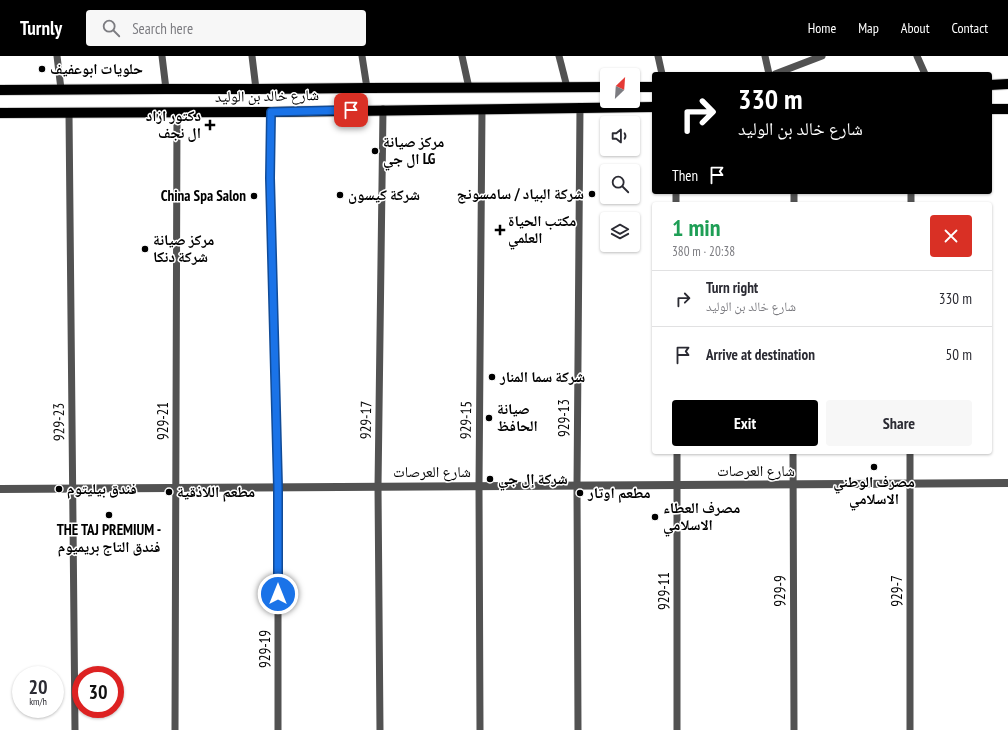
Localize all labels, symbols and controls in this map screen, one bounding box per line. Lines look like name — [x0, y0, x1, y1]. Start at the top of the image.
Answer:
search box — [86, 10, 366, 46]
text: Turnly — [20, 16, 62, 40]
icon: search — [100, 17, 122, 39]
text: Search here — [132, 19, 193, 38]
text: Home — [808, 19, 836, 37]
text: Map — [858, 19, 879, 37]
text: About — [901, 19, 930, 37]
text: Contact — [952, 19, 988, 37]
place label: حلويات ابوعفيف — [50, 59, 143, 78]
marker: حلويات ابوعفيف — [37, 64, 47, 74]
north arrow — [600, 68, 640, 108]
map controls — [600, 68, 640, 252]
text: 330 m — [738, 80, 802, 117]
street label: شارع خالد بن الوليد — [215, 85, 319, 107]
icon: right — [672, 88, 724, 140]
pin — [334, 93, 368, 127]
icon: arrive — [340, 99, 362, 121]
place label: دكتور ازاد ال نجف — [146, 106, 201, 142]
button: sound — [600, 116, 640, 156]
text: شارع خالد بن الوليد — [738, 117, 863, 140]
marker: دكتور ازاد ال نجف — [204, 119, 216, 131]
place label: مركز صيانة ال جي LG — [383, 132, 444, 171]
marker: مركز صيانة ال جي LG — [370, 146, 380, 156]
button: search — [600, 164, 640, 204]
icon: arrive — [706, 164, 728, 186]
text: Then — [672, 166, 698, 185]
place label: شركة البياد / سامسونج — [457, 184, 584, 204]
place label: شركة كيسون — [348, 185, 420, 204]
place label: China Spa Salon — [161, 186, 246, 205]
marker: شركة البياد / سامسونج — [587, 189, 597, 199]
marker: شركة كيسون — [335, 190, 345, 200]
marker: China Spa Salon — [249, 191, 259, 201]
place label: مكتب الحياة العلمي — [508, 211, 576, 250]
button: layers — [600, 212, 640, 252]
text: 1 min — [672, 212, 720, 243]
button: close — [930, 215, 972, 257]
marker: مكتب الحياة العلمي — [495, 225, 505, 235]
place label: مركز صيانة شركة دنكا — [153, 230, 214, 266]
text: 380 m · 20:38 — [672, 243, 735, 260]
marker: مركز صيانة شركة دنكا — [140, 244, 150, 254]
text: Turn right — [706, 278, 758, 297]
icon: right — [672, 288, 694, 310]
text: 330 m — [939, 289, 972, 308]
text: شارع خالد بن الوليد — [706, 298, 796, 315]
icon: arrive — [672, 344, 694, 366]
text: Arrive at destination — [706, 345, 815, 364]
text: 50 m — [946, 345, 972, 364]
place label: شركة سما المنار — [499, 367, 585, 386]
marker: شركة سما المنار — [487, 372, 497, 382]
place label: صيانة الحافظ — [497, 399, 538, 435]
street label: 929-13 — [554, 399, 573, 437]
button: Exit — [672, 400, 818, 446]
button: Share — [826, 400, 972, 446]
street label: 929-17 — [356, 401, 375, 439]
street label: 929-15 — [456, 401, 475, 439]
street label: 929-21 — [153, 402, 172, 440]
street label: 929-23 — [49, 403, 68, 441]
marker: صيانة الحافظ — [484, 413, 494, 423]
street label: شارع العرصات — [717, 461, 795, 481]
street label: شارع العرصات — [393, 462, 471, 482]
marker: مصرف الوطني الاسلامي — [869, 462, 879, 472]
place label: شركة إل جي — [498, 469, 568, 491]
place label: مصرف الوطني الاسلامي — [833, 472, 915, 511]
marker: شركة إل جي — [485, 474, 495, 484]
place label: فندق بيليتوم — [67, 479, 137, 499]
place label: مطعم اللاذقية — [177, 482, 255, 502]
place label: مطعم اوتار — [587, 483, 651, 503]
marker: فندق بيليتوم — [54, 484, 64, 494]
marker: مطعم اللاذقية — [164, 487, 174, 497]
marker: مطعم اوتار — [575, 488, 585, 498]
place label: مصرف العطاء الاسلامي — [663, 498, 740, 537]
marker: THE TAJ PREMIUM - فندق التاج بريميوم — [104, 510, 114, 520]
marker: مصرف العطاء الاسلامي — [650, 512, 660, 522]
place label: THE TAJ PREMIUM - فندق التاج بريميوم — [57, 520, 161, 557]
street label: 929-11 — [654, 572, 673, 610]
position arrow — [257, 573, 299, 615]
street label: 929-9 — [770, 575, 789, 607]
street label: 929-7 — [887, 575, 906, 607]
street label: 929-19 — [255, 630, 274, 668]
speed limit sign: 30 — [72, 666, 124, 718]
text: 20 — [28, 674, 48, 700]
text: km/h — [29, 695, 47, 708]

